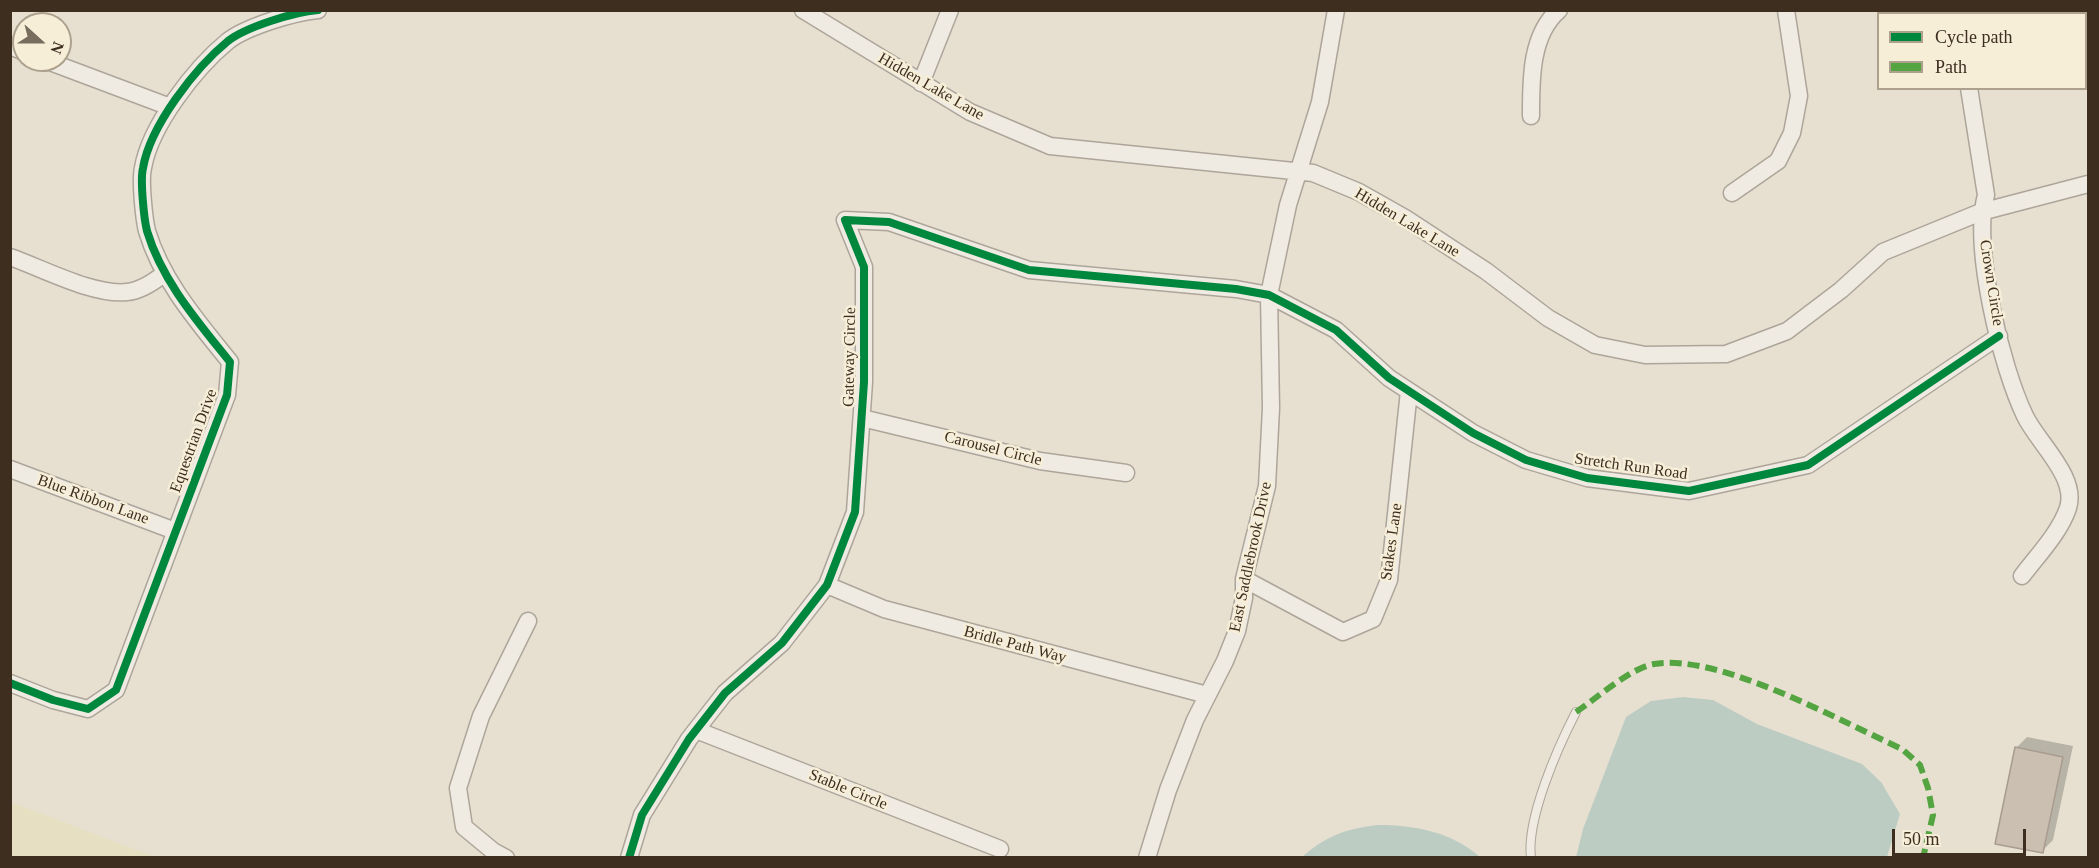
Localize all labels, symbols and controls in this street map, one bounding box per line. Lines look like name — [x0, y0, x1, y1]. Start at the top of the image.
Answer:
north arrow — [12, 12, 72, 72]
legend — [1877, 12, 2087, 90]
text: Cycle path — [1935, 27, 2012, 47]
text: N — [47, 39, 67, 56]
street label: Hidden Lake Lane — [875, 49, 987, 125]
text: Path — [1935, 57, 1967, 77]
street label: Hidden Lake Lane — [1351, 184, 1463, 262]
street label: Crown Circle — [1975, 239, 2007, 327]
street label: Gateway Circle — [840, 307, 860, 407]
street label: Equestrian Drive — [166, 387, 222, 495]
street label: Carousel Circle — [942, 428, 1044, 470]
street label: Stretch Run Road — [1573, 450, 1689, 484]
street label: Blue Ribbon Lane — [35, 471, 151, 529]
street label: East Saddlebrook Drive — [1226, 480, 1276, 634]
street label: Stakes Lane — [1377, 502, 1407, 582]
street label: Bridle Path Way — [962, 622, 1068, 668]
street label: Stable Circle — [806, 766, 890, 814]
scale bar — [1895, 817, 2028, 855]
text: 50 m — [1903, 829, 1940, 849]

